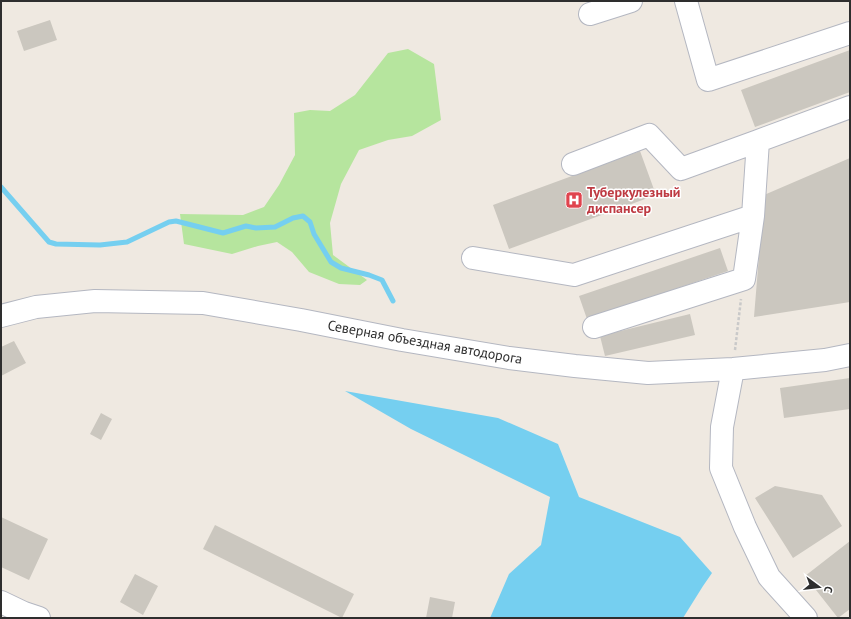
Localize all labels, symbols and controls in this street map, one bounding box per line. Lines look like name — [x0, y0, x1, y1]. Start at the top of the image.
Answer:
place label: Туберкулезный диспансер — [586, 183, 680, 217]
hospital icon: Туберкулезный диспансер — [564, 190, 584, 210]
street label: Северная объездная автодорога — [326, 316, 524, 368]
north arrow — [799, 567, 839, 607]
text: С — [821, 585, 836, 594]

